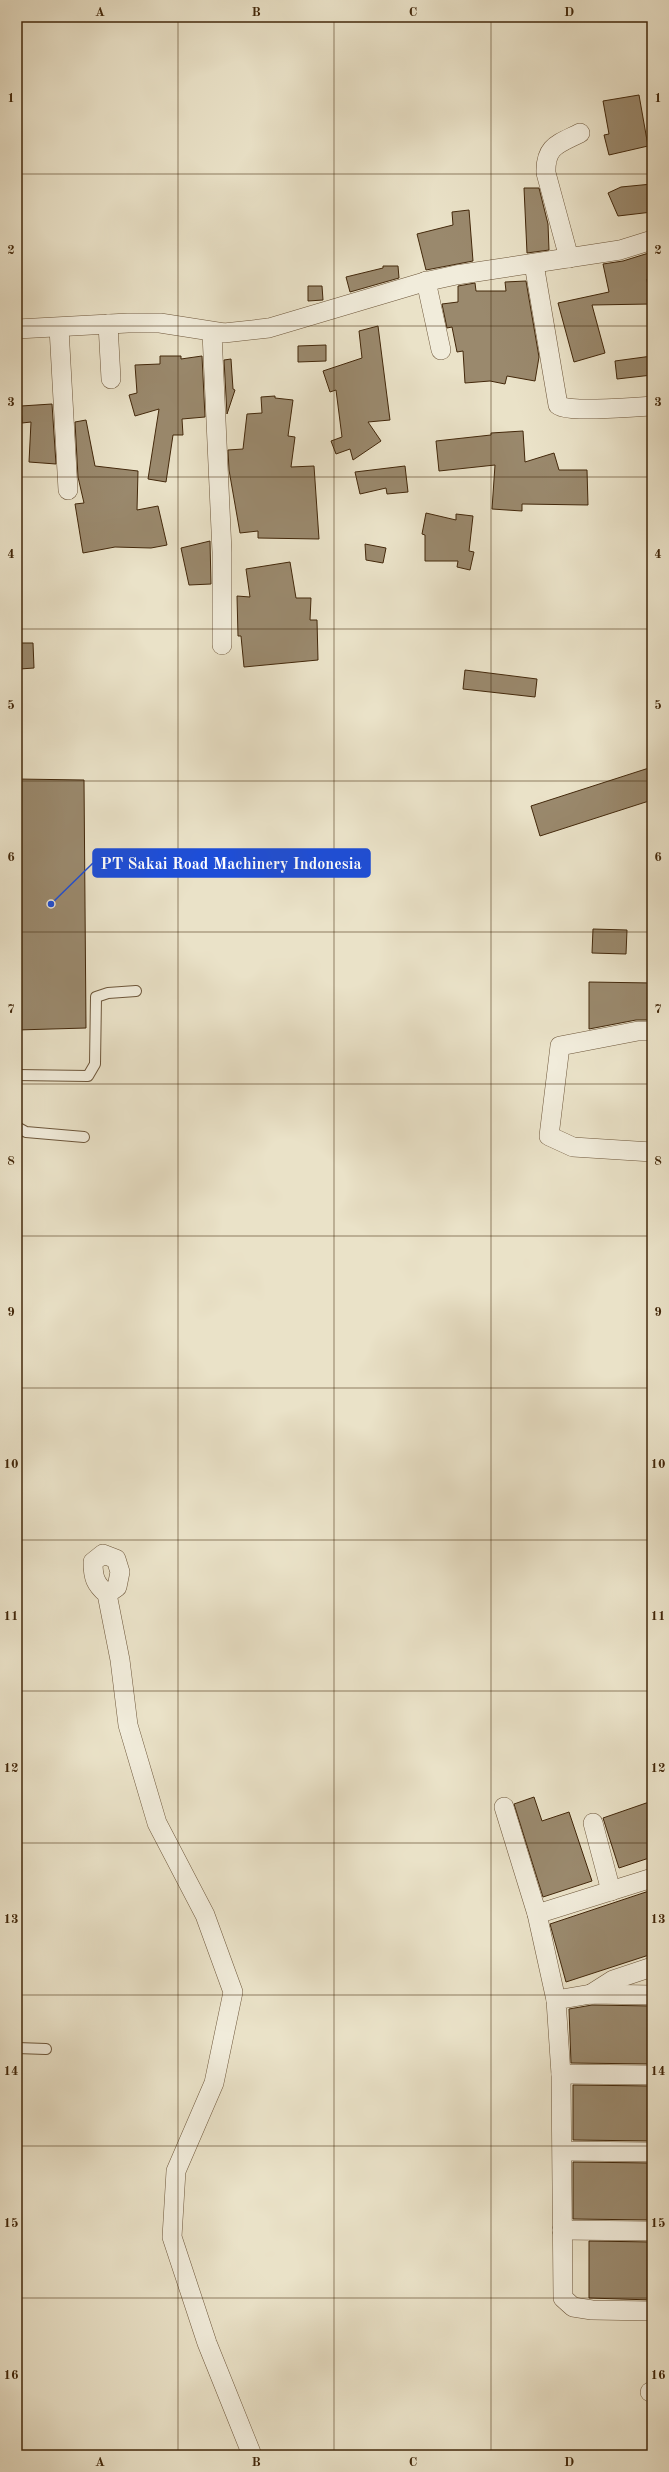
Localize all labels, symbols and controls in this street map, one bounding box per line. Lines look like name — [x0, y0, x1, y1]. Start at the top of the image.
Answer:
text: A — [95, 6, 105, 19]
text: B — [251, 6, 261, 19]
text: C — [409, 6, 417, 19]
text: D — [564, 6, 574, 19]
text: 1 — [7, 92, 15, 105]
text: 1 — [654, 92, 662, 105]
text: 2 — [7, 244, 15, 257]
text: 2 — [654, 244, 662, 257]
text: 3 — [7, 396, 15, 409]
text: 3 — [654, 396, 662, 409]
text: 4 — [7, 548, 15, 561]
text: 4 — [654, 548, 662, 561]
text: 5 — [7, 699, 15, 712]
text: 5 — [654, 699, 662, 712]
callout: PT Sakai Road Machinery Indonesia — [93, 849, 370, 877]
text: 6 — [7, 851, 15, 864]
text: 6 — [654, 851, 662, 864]
text: PT Sakai Road Machinery Indonesia — [100, 857, 362, 873]
text: 7 — [7, 1003, 15, 1016]
text: 7 — [654, 1003, 662, 1016]
text: 8 — [7, 1155, 15, 1168]
text: 8 — [654, 1155, 662, 1168]
text: 9 — [7, 1306, 15, 1319]
text: 9 — [654, 1306, 662, 1319]
text: 10 — [3, 1458, 19, 1471]
text: 10 — [650, 1458, 666, 1471]
text: 11 — [3, 1610, 19, 1623]
text: 11 — [650, 1610, 666, 1623]
text: 12 — [3, 1762, 19, 1775]
text: 12 — [650, 1762, 666, 1775]
text: 13 — [3, 1913, 19, 1926]
text: 13 — [650, 1913, 666, 1926]
text: 14 — [3, 2065, 19, 2078]
text: 14 — [650, 2065, 666, 2078]
text: 15 — [3, 2217, 19, 2230]
text: 15 — [650, 2217, 666, 2230]
text: 16 — [3, 2369, 19, 2382]
text: 16 — [650, 2369, 666, 2382]
text: A — [95, 2456, 105, 2469]
text: B — [251, 2456, 261, 2469]
text: C — [409, 2456, 417, 2469]
text: D — [564, 2456, 574, 2469]

